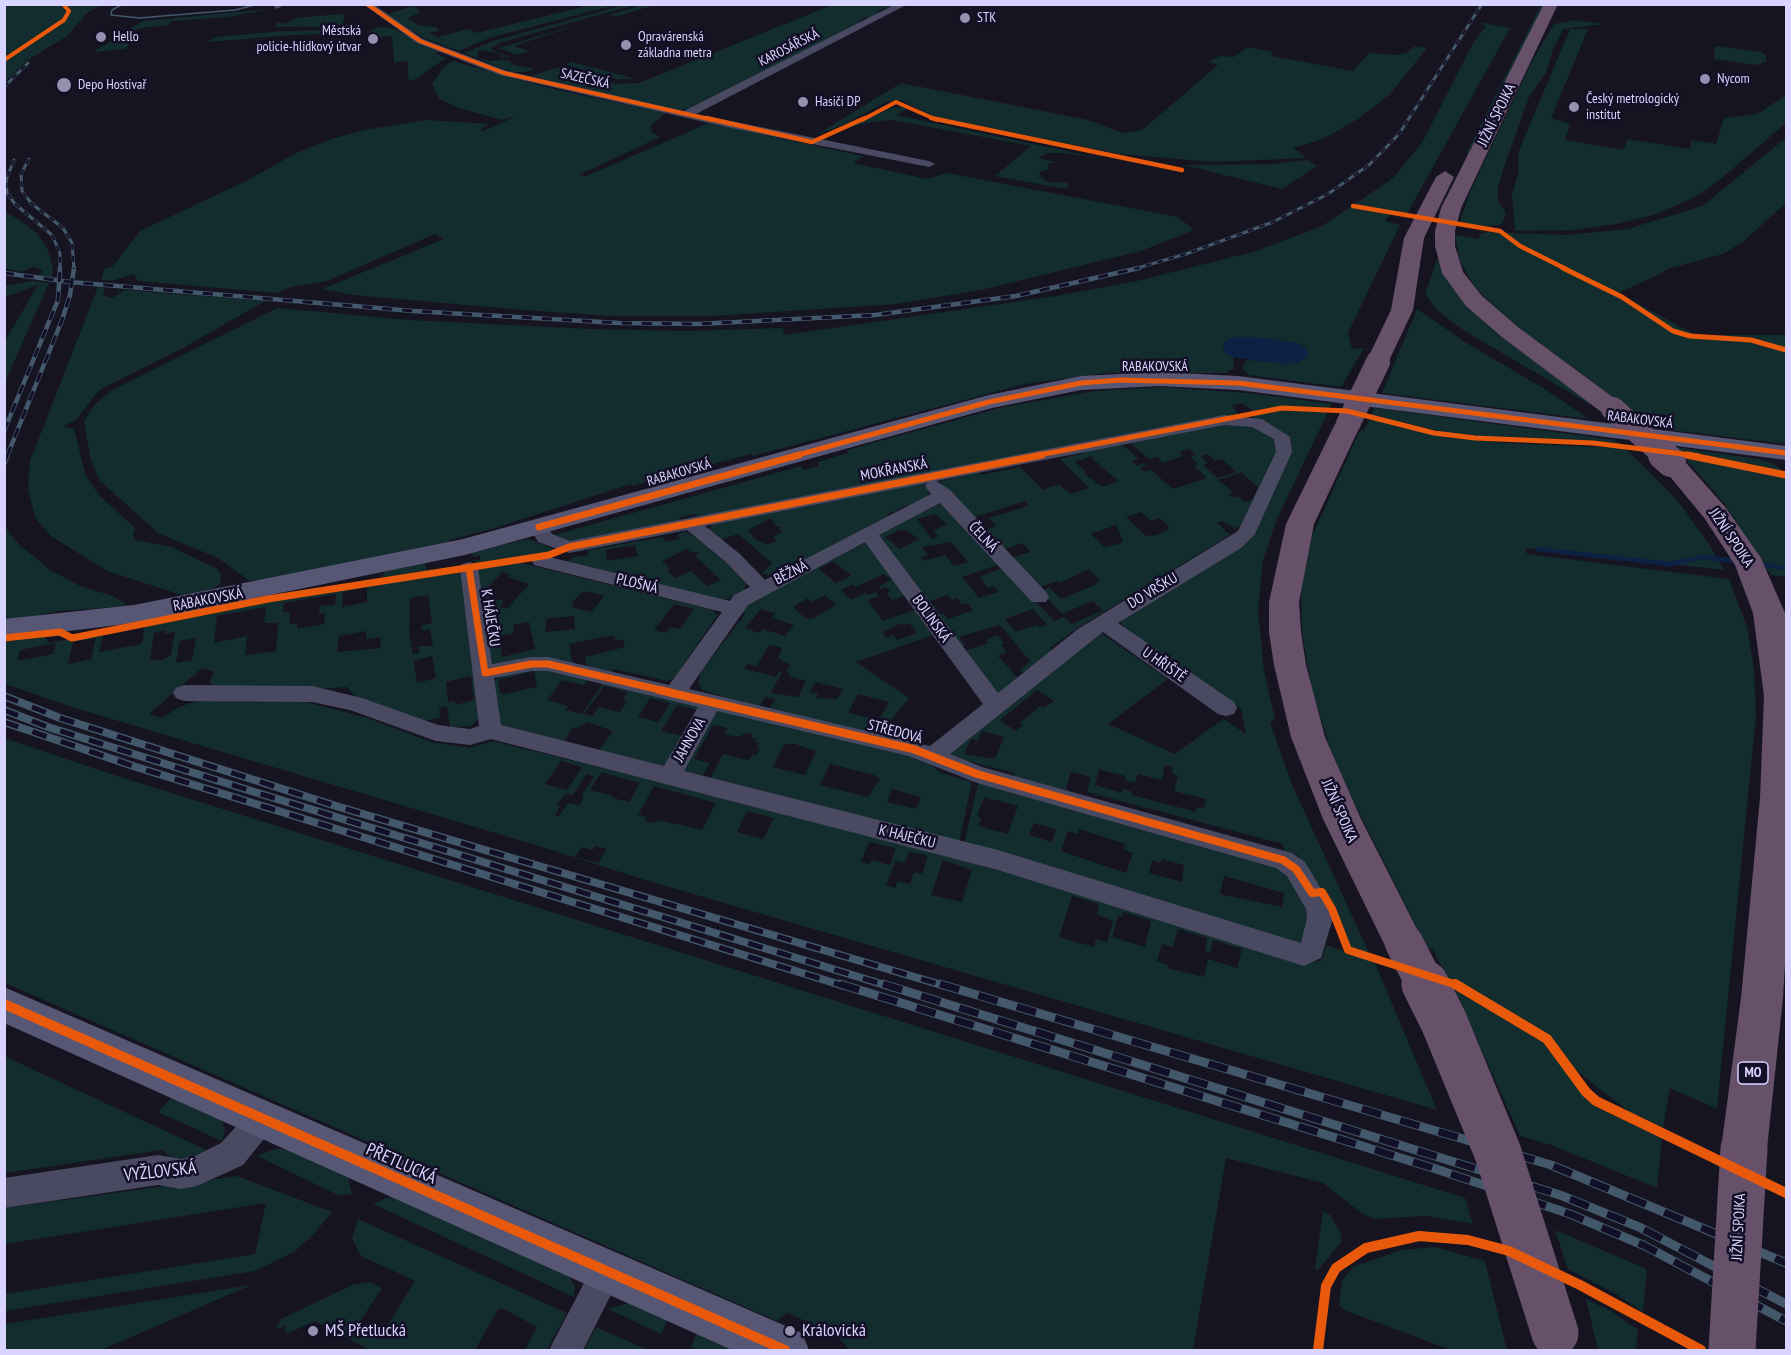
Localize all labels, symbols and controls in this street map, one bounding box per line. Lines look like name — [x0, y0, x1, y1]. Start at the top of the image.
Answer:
place label: STK — [977, 10, 996, 26]
marker: STK — [958, 11, 972, 25]
place label: Městská policie-hlídkový útvar — [256, 23, 361, 56]
street label: KAROSÁŘSKÁ — [756, 26, 822, 70]
place label: Hello — [113, 29, 139, 45]
place label: Opravárenská základna metra — [638, 29, 712, 62]
marker: Hello — [94, 30, 108, 44]
marker: Městská policie-hlídkový útvar — [366, 32, 380, 46]
marker: Opravárenská základna metra — [619, 38, 633, 52]
street label: SAZEČSKÁ — [559, 65, 611, 93]
place label: Nycom — [1717, 71, 1750, 87]
marker: Nycom — [1698, 72, 1712, 86]
marker: Depo Hostivař — [55, 76, 73, 94]
place label: Depo Hostivař — [78, 77, 146, 93]
street label: JIŽNÍ SPOJKA — [1474, 81, 1520, 149]
place label: Český metrologický institut — [1586, 91, 1679, 124]
place label: Hasiči DP — [815, 94, 861, 110]
marker: Hasiči DP — [796, 95, 810, 109]
marker: Český metrologický institut — [1567, 100, 1581, 114]
street label: RABAKOVSKÁ — [1122, 359, 1188, 375]
street label: RABAKOVSKÁ — [1606, 408, 1674, 432]
street label: MOKŘANSKÁ — [859, 455, 929, 485]
street label: RABAKOVSKÁ — [645, 456, 713, 490]
street label: JIŽNÍ SPOJKA — [1705, 505, 1757, 571]
street label: ČELNÁ — [965, 518, 1001, 556]
street label: BĚŽNÁ — [771, 557, 811, 589]
street label: DO VRŠKU — [1125, 569, 1181, 613]
street label: PLOŠNÁ — [614, 570, 660, 598]
street label: RABAKOVSKÁ — [172, 584, 244, 616]
street label: K HÁJEČKU — [477, 588, 503, 648]
street label: BOLINSKÁ — [908, 592, 954, 646]
street label: U HŘIŠTĚ — [1139, 643, 1189, 687]
street label: JAHNOVA — [670, 715, 710, 765]
street label: STŘEDOVÁ — [866, 716, 924, 748]
street label: JIŽNÍ SPOJKA — [1317, 777, 1361, 845]
street label: K HÁJEČKU — [877, 821, 937, 853]
road number: MO — [1738, 1062, 1768, 1084]
street label: PŘETLUCKÁ — [363, 1139, 439, 1189]
street label: VYŽLOVSKÁ — [123, 1157, 197, 1187]
street label: JIŽNÍ SPOJKA — [1728, 1193, 1750, 1261]
place label: MŠ Přetlucká — [325, 1320, 406, 1342]
place label: Královická — [802, 1320, 866, 1342]
marker: MŠ Přetlucká — [306, 1324, 320, 1338]
marker: Královická — [783, 1324, 797, 1338]

